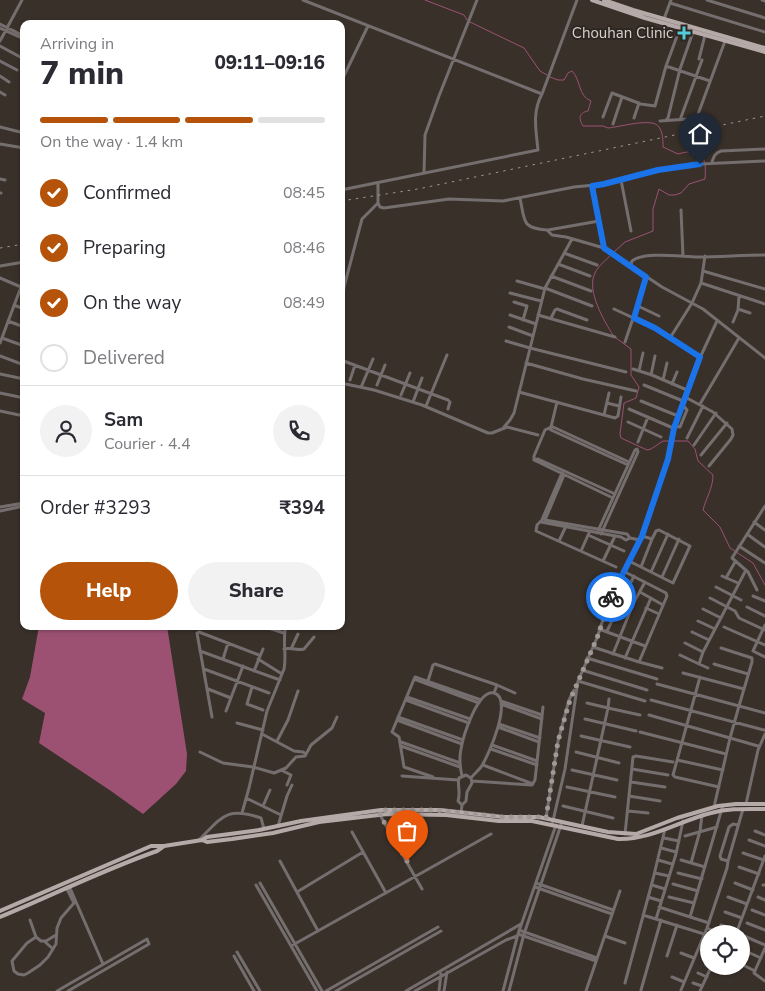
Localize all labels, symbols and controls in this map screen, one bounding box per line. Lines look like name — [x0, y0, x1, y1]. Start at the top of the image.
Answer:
place label: Chouhan Clinic — [572, 23, 673, 43]
marker: Chouhan Clinic — [677, 26, 691, 40]
text: Arriving in — [40, 33, 114, 55]
text: 09:11–09:16 — [214, 50, 325, 76]
text: 7 min — [40, 52, 124, 95]
pin — [679, 113, 721, 164]
icon: home — [686, 120, 714, 148]
text: On the way · 1.4 km — [40, 131, 183, 153]
icon: check — [40, 179, 68, 207]
text: Confirmed — [83, 180, 171, 206]
text: 08:45 — [283, 182, 325, 204]
icon: check — [40, 234, 68, 262]
text: Preparing — [83, 235, 166, 261]
text: 08:46 — [283, 237, 325, 259]
icon: check — [40, 289, 68, 317]
text: On the way — [83, 290, 181, 316]
text: 08:49 — [283, 292, 325, 314]
text: Delivered — [83, 345, 165, 371]
button: person — [40, 405, 92, 457]
button: phone — [273, 405, 325, 457]
text: Sam — [104, 407, 143, 433]
text: Courier · 4.4 — [104, 433, 190, 455]
text: Order #3293 — [40, 495, 151, 521]
text: ₹394 — [279, 495, 325, 521]
button: Help — [40, 562, 178, 620]
button: Share — [188, 562, 325, 620]
courier — [586, 572, 636, 622]
icon: bike — [597, 583, 625, 611]
pin — [386, 810, 428, 861]
icon: bag — [393, 817, 421, 845]
map controls — [700, 925, 750, 975]
button: locate — [700, 925, 750, 975]

